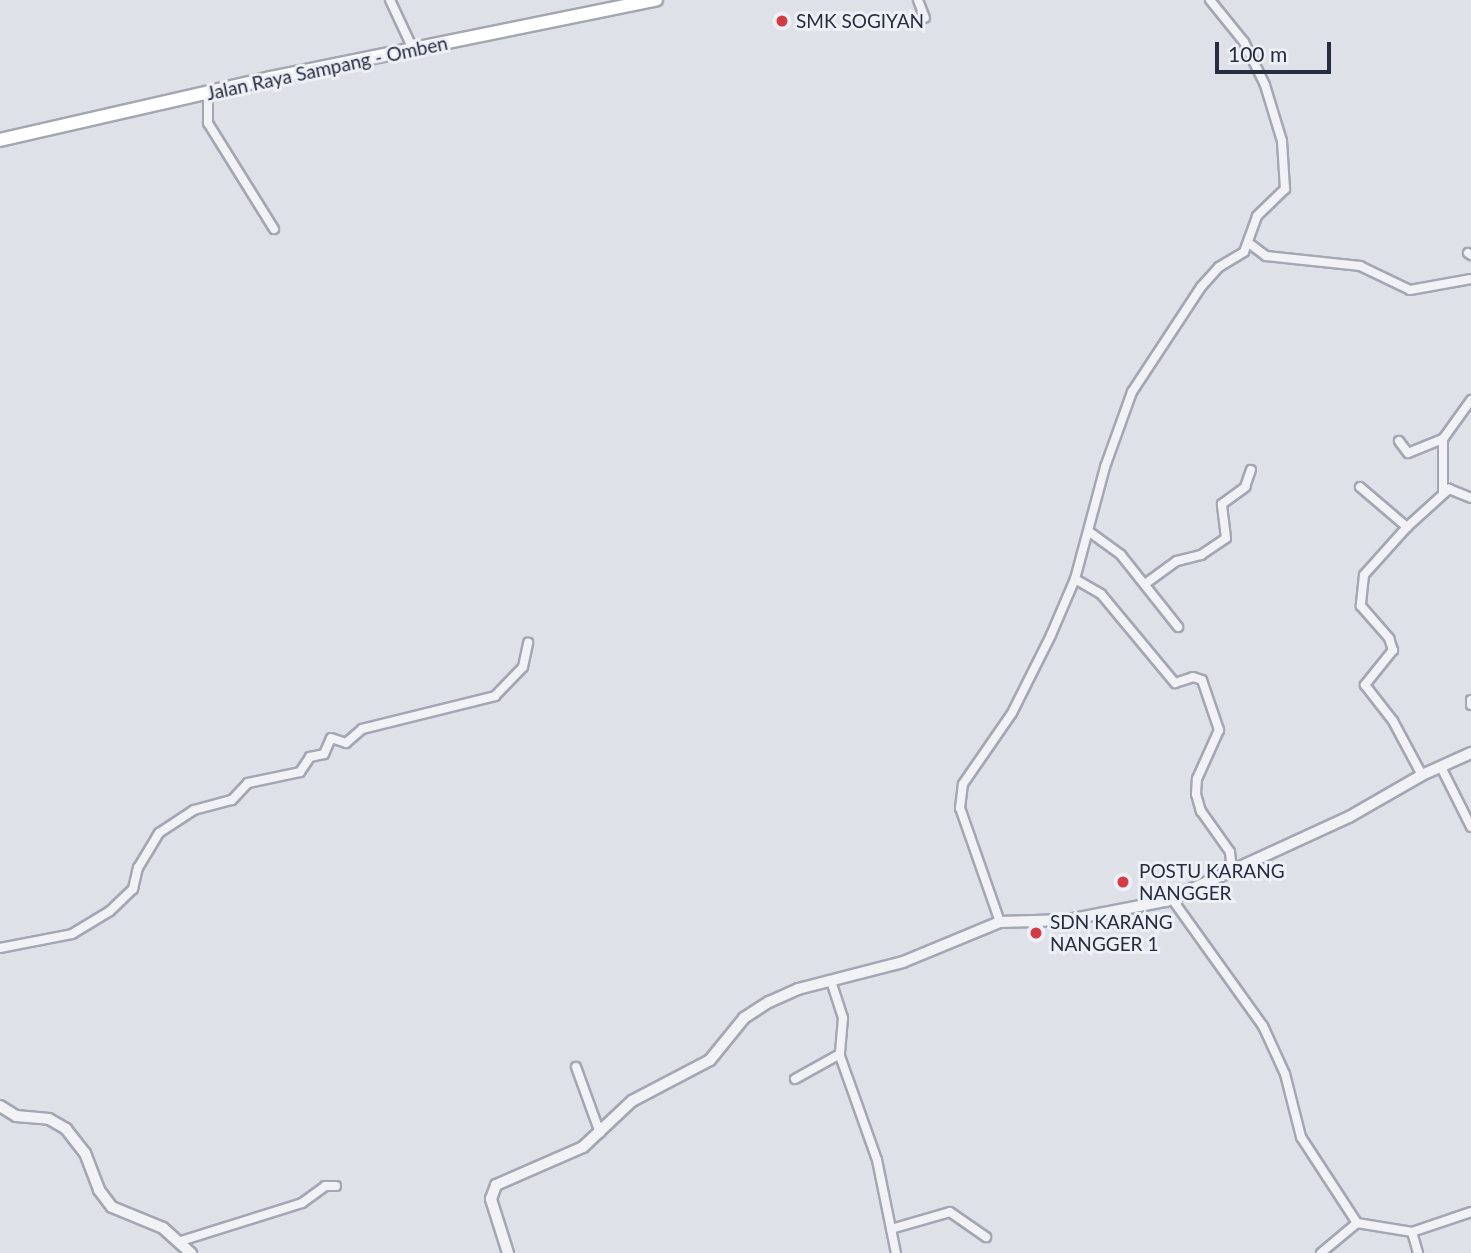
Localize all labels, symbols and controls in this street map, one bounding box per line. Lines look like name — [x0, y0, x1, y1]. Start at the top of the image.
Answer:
place label: SMK SOGIYAN — [796, 10, 924, 32]
marker: SMK SOGIYAN — [774, 13, 790, 29]
scale bar — [1219, 28, 1334, 72]
street label: Jalan Raya Sampang - Omben — [204, 31, 450, 105]
text: 100 m — [1228, 41, 1287, 66]
place label: POSTU KARANG NANGGER — [1139, 860, 1285, 904]
marker: POSTU KARANG NANGGER — [1113, 872, 1133, 892]
place label: SDN KARANG NANGGER 1 — [1050, 911, 1173, 955]
marker: SDN KARANG NANGGER 1 — [1028, 925, 1044, 941]

